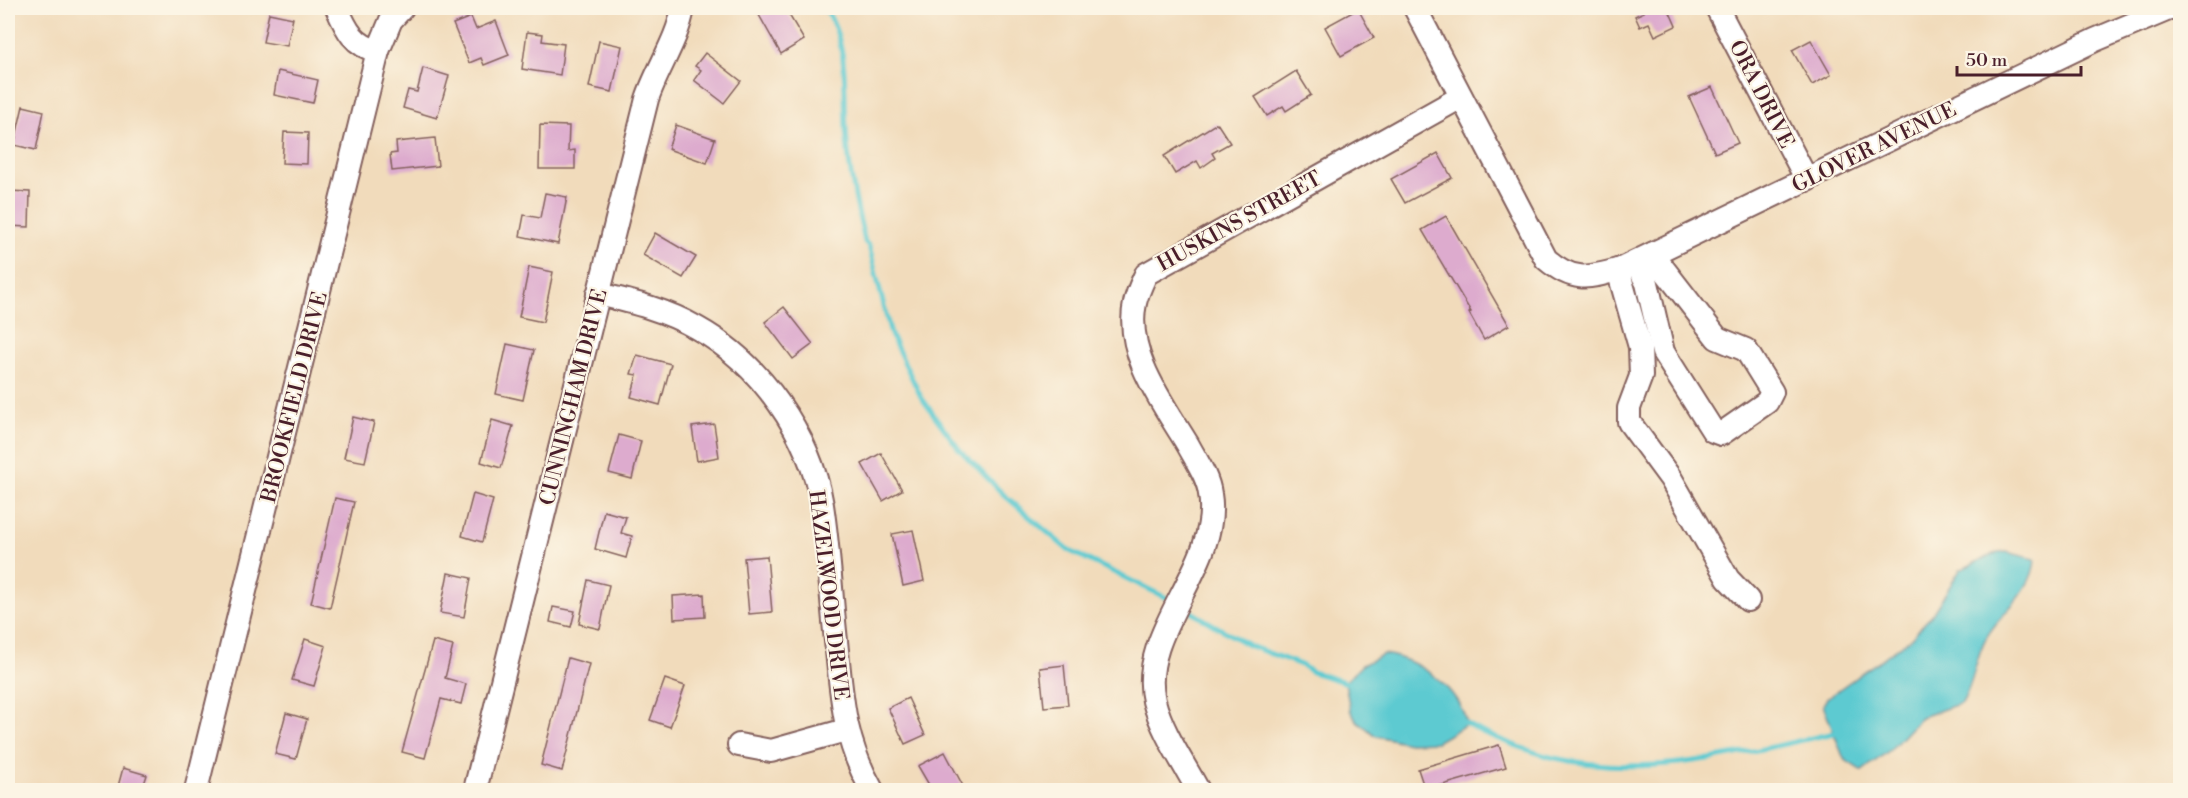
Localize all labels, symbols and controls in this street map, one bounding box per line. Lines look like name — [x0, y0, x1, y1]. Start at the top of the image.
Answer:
street label: ORA DRIVE — [1723, 36, 1799, 153]
scale bar — [1957, 39, 2082, 77]
text: 50 m — [1966, 49, 2008, 72]
street label: GLOVER AVENUE — [1788, 97, 1961, 199]
street label: HUSKINS STREET — [1153, 166, 1326, 278]
street label: CUNNINGHAM DRIVE — [534, 286, 613, 508]
street label: BROOKFIELD DRIVE — [256, 289, 334, 506]
street label: HAZELWOOD DRIVE — [802, 489, 854, 702]

